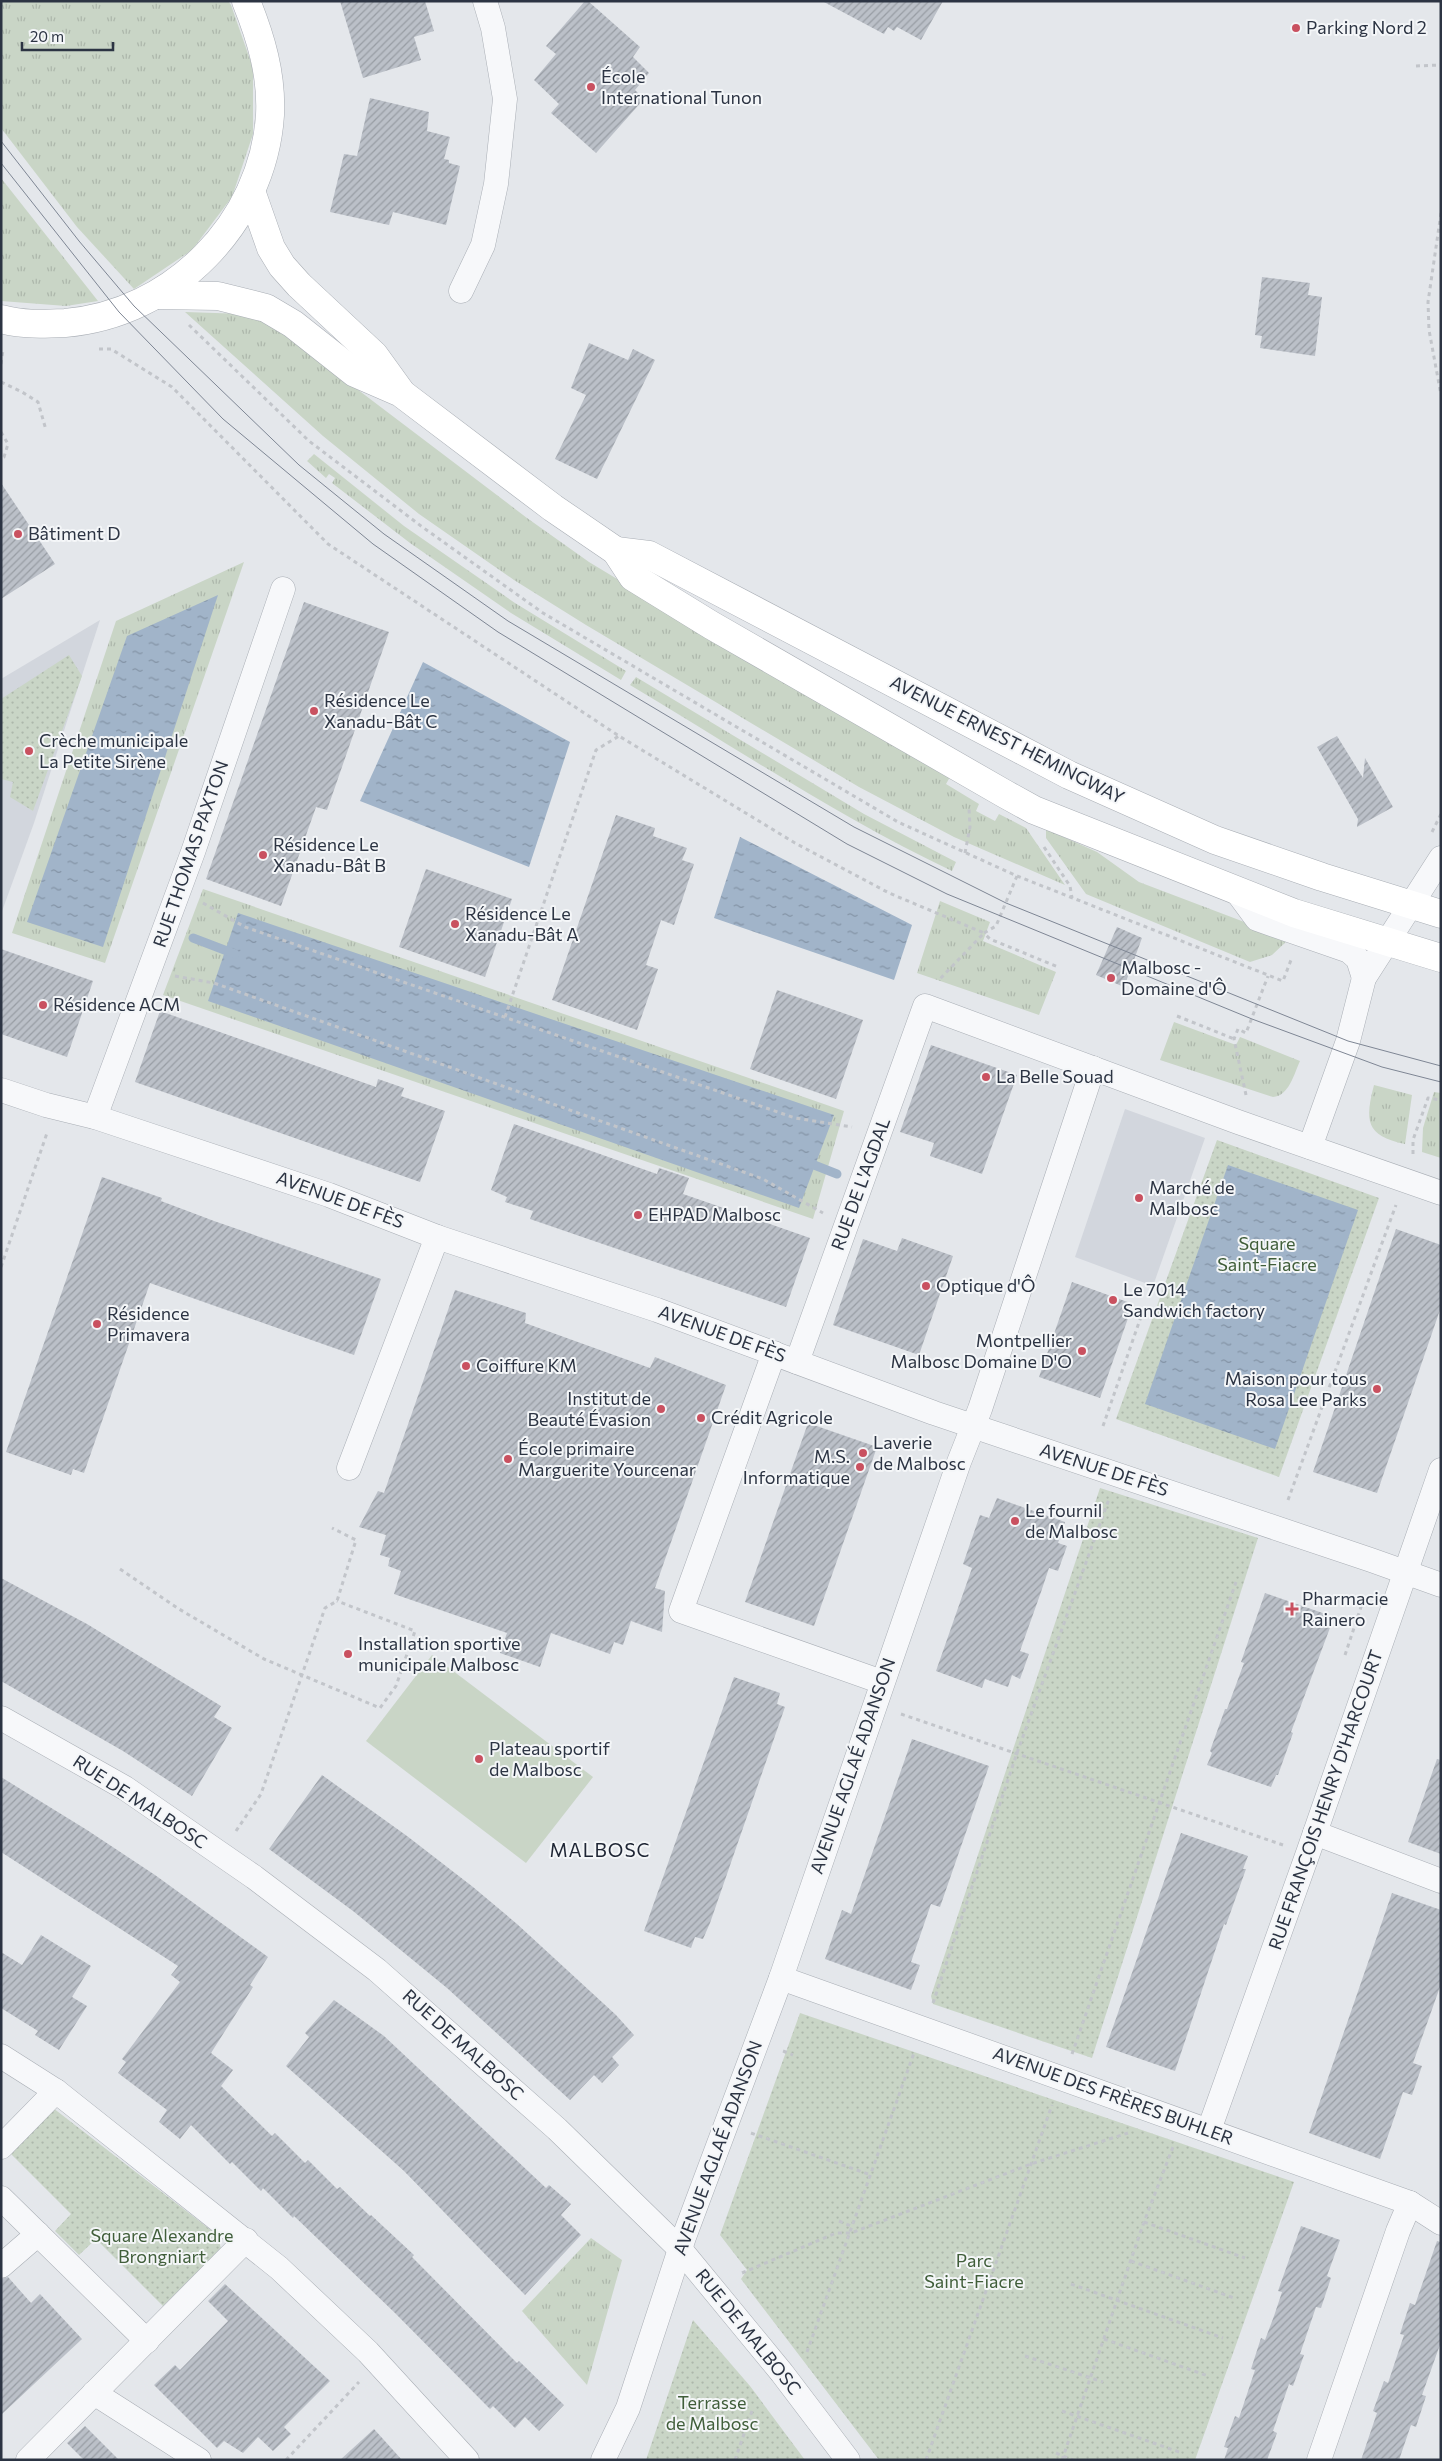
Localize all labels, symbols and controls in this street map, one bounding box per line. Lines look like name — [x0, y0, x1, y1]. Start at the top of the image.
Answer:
place label: Parking Nord 2 — [1306, 16, 1427, 38]
scale bar — [22, 20, 114, 52]
marker: Parking Nord 2 — [1290, 22, 1302, 34]
text: 20 m — [30, 27, 64, 45]
place label: École International Tunon — [601, 65, 762, 108]
marker: École International Tunon — [585, 81, 597, 93]
place label: Bâtiment D — [28, 522, 121, 544]
marker: Bâtiment D — [12, 528, 24, 540]
street label: AVENUE ERNEST HEMINGWAY — [887, 670, 1129, 808]
place label: Résidence Le Xanadu-Bât C — [324, 689, 438, 732]
marker: Résidence Le Xanadu-Bât C — [308, 705, 320, 717]
place label: Crèche municipale La Petite Sirène — [39, 729, 188, 772]
marker: Crèche municipale La Petite Sirène — [23, 745, 35, 757]
street label: RUE THOMAS PAXTON — [148, 757, 232, 950]
place label: Résidence Le Xanadu-Bât B — [273, 833, 386, 876]
marker: Résidence Le Xanadu-Bât B — [257, 849, 269, 861]
place label: Résidence Le Xanadu-Bât A — [465, 902, 579, 945]
marker: Résidence Le Xanadu-Bât A — [449, 918, 461, 930]
place label: Malbosc - Domaine d'Ô — [1121, 956, 1227, 999]
marker: Malbosc - Domaine d'Ô — [1105, 972, 1117, 984]
place label: Résidence ACM — [53, 993, 180, 1015]
marker: Résidence ACM — [37, 999, 49, 1011]
place label: La Belle Souad — [996, 1065, 1114, 1087]
marker: La Belle Souad — [980, 1071, 992, 1083]
street label: RUE DE L'AGDAL — [826, 1114, 894, 1253]
street label: AVENUE DE FÈS — [274, 1166, 407, 1232]
place label: Marché de Malbosc — [1149, 1176, 1234, 1219]
marker: Marché de Malbosc — [1133, 1192, 1145, 1204]
place label: EHPAD Malbosc — [648, 1203, 781, 1225]
marker: EHPAD Malbosc — [632, 1209, 644, 1221]
park label: Square Saint-Fiacre — [1217, 1232, 1317, 1275]
place label: Optique d'Ô — [936, 1274, 1035, 1296]
place label: Le 7014 Sandwich factory — [1123, 1278, 1265, 1321]
marker: Optique d'Ô — [920, 1280, 932, 1292]
marker: Le 7014 Sandwich factory — [1107, 1294, 1119, 1306]
street label: AVENUE DE FÈS — [656, 1300, 789, 1366]
place label: Résidence Primavera — [107, 1302, 190, 1345]
marker: Résidence Primavera — [91, 1318, 103, 1330]
place label: Montpellier Malbosc Domaine D'O — [891, 1329, 1072, 1372]
marker: Montpellier Malbosc Domaine D'O — [1076, 1345, 1088, 1357]
place label: Coiffure KM — [476, 1354, 577, 1376]
marker: Coiffure KM — [460, 1360, 472, 1372]
place label: Maison pour tous Rosa Lee Parks — [1225, 1367, 1367, 1410]
marker: Maison pour tous Rosa Lee Parks — [1371, 1383, 1383, 1395]
place label: Institut de Beauté Évasion — [527, 1387, 651, 1430]
marker: Institut de Beauté Évasion — [655, 1403, 667, 1415]
place label: Crédit Agricole — [711, 1406, 833, 1428]
marker: Crédit Agricole — [695, 1412, 707, 1424]
place label: Laverie de Malbosc — [873, 1431, 966, 1474]
place label: École primaire Marguerite Yourcenar — [518, 1437, 696, 1480]
street label: AVENUE DE FÈS — [1037, 1438, 1171, 1500]
place label: M.S. Informatique — [743, 1445, 850, 1488]
marker: Laverie de Malbosc — [857, 1447, 869, 1459]
marker: École primaire Marguerite Yourcenar — [502, 1453, 514, 1465]
marker: M.S. Informatique — [854, 1461, 866, 1473]
place label: Le fournil de Malbosc — [1025, 1499, 1118, 1542]
marker: Le fournil de Malbosc — [1009, 1515, 1021, 1527]
place label: Pharmacie Rainero — [1302, 1587, 1388, 1630]
marker: Pharmacie Rainero — [1286, 1603, 1298, 1615]
place label: Installation sportive municipale Malbosc — [358, 1632, 521, 1675]
street label: RUE FRANÇOIS HENRY D'HARCOURT — [1263, 1647, 1387, 1953]
marker: Installation sportive municipale Malbosc — [342, 1648, 354, 1660]
street label: AVENUE AGLAÉ ADANSON — [805, 1655, 899, 1877]
place label: Plateau sportif de Malbosc — [489, 1737, 611, 1780]
street label: RUE DE MALBOSC — [69, 1750, 212, 1853]
marker: Plateau sportif de Malbosc — [473, 1753, 485, 1765]
district label: MALBOSC — [549, 1838, 651, 1861]
street label: RUE DE MALBOSC — [399, 1984, 529, 2104]
street label: AVENUE AGLAÉ ADANSON — [668, 2037, 766, 2258]
street label: AVENUE DES FRÈRES BUHLER — [990, 2041, 1236, 2149]
park label: Square Alexandre Brongniart — [91, 2224, 233, 2267]
park label: Parc Saint-Fiacre — [924, 2249, 1024, 2292]
street label: RUE DE MALBOSC — [691, 2264, 806, 2399]
park label: Terrasse de Malbosc — [666, 2391, 758, 2434]

